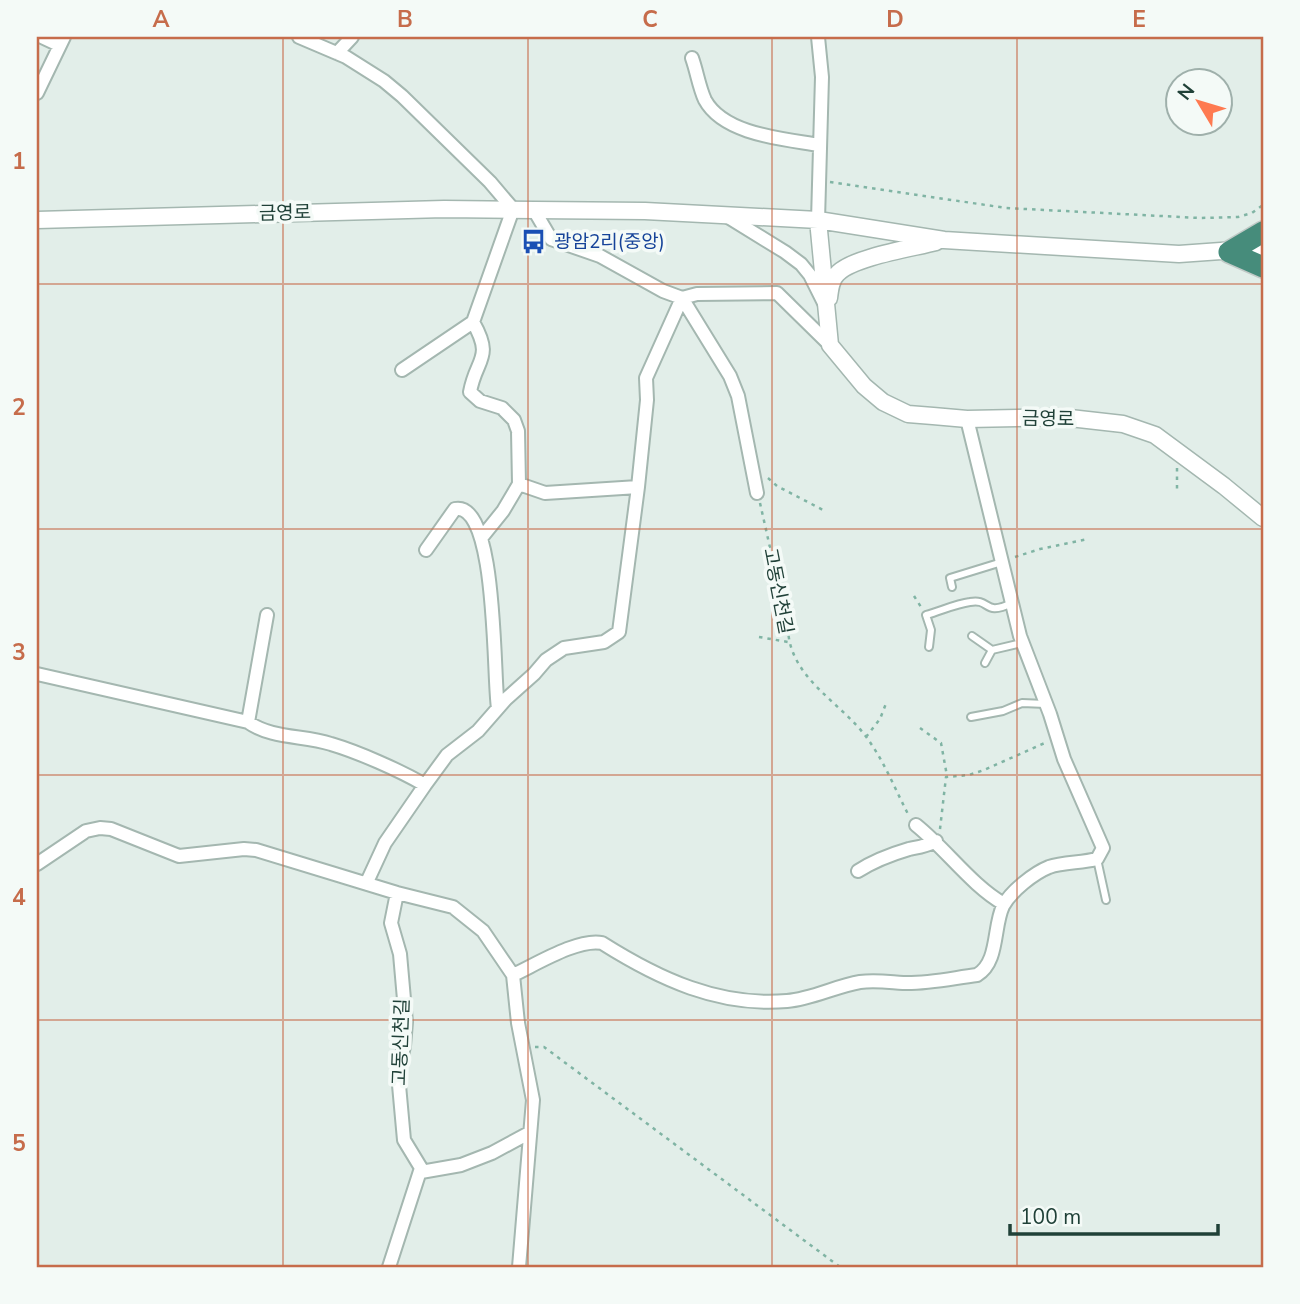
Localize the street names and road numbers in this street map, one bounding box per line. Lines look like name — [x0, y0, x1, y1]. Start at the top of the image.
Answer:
street label: 금영로 — [259, 200, 311, 226]
street label: 금영로 — [1022, 406, 1074, 432]
street label: 고동신천길 — [757, 546, 799, 636]
street label: 고동신천길 — [386, 998, 416, 1086]

